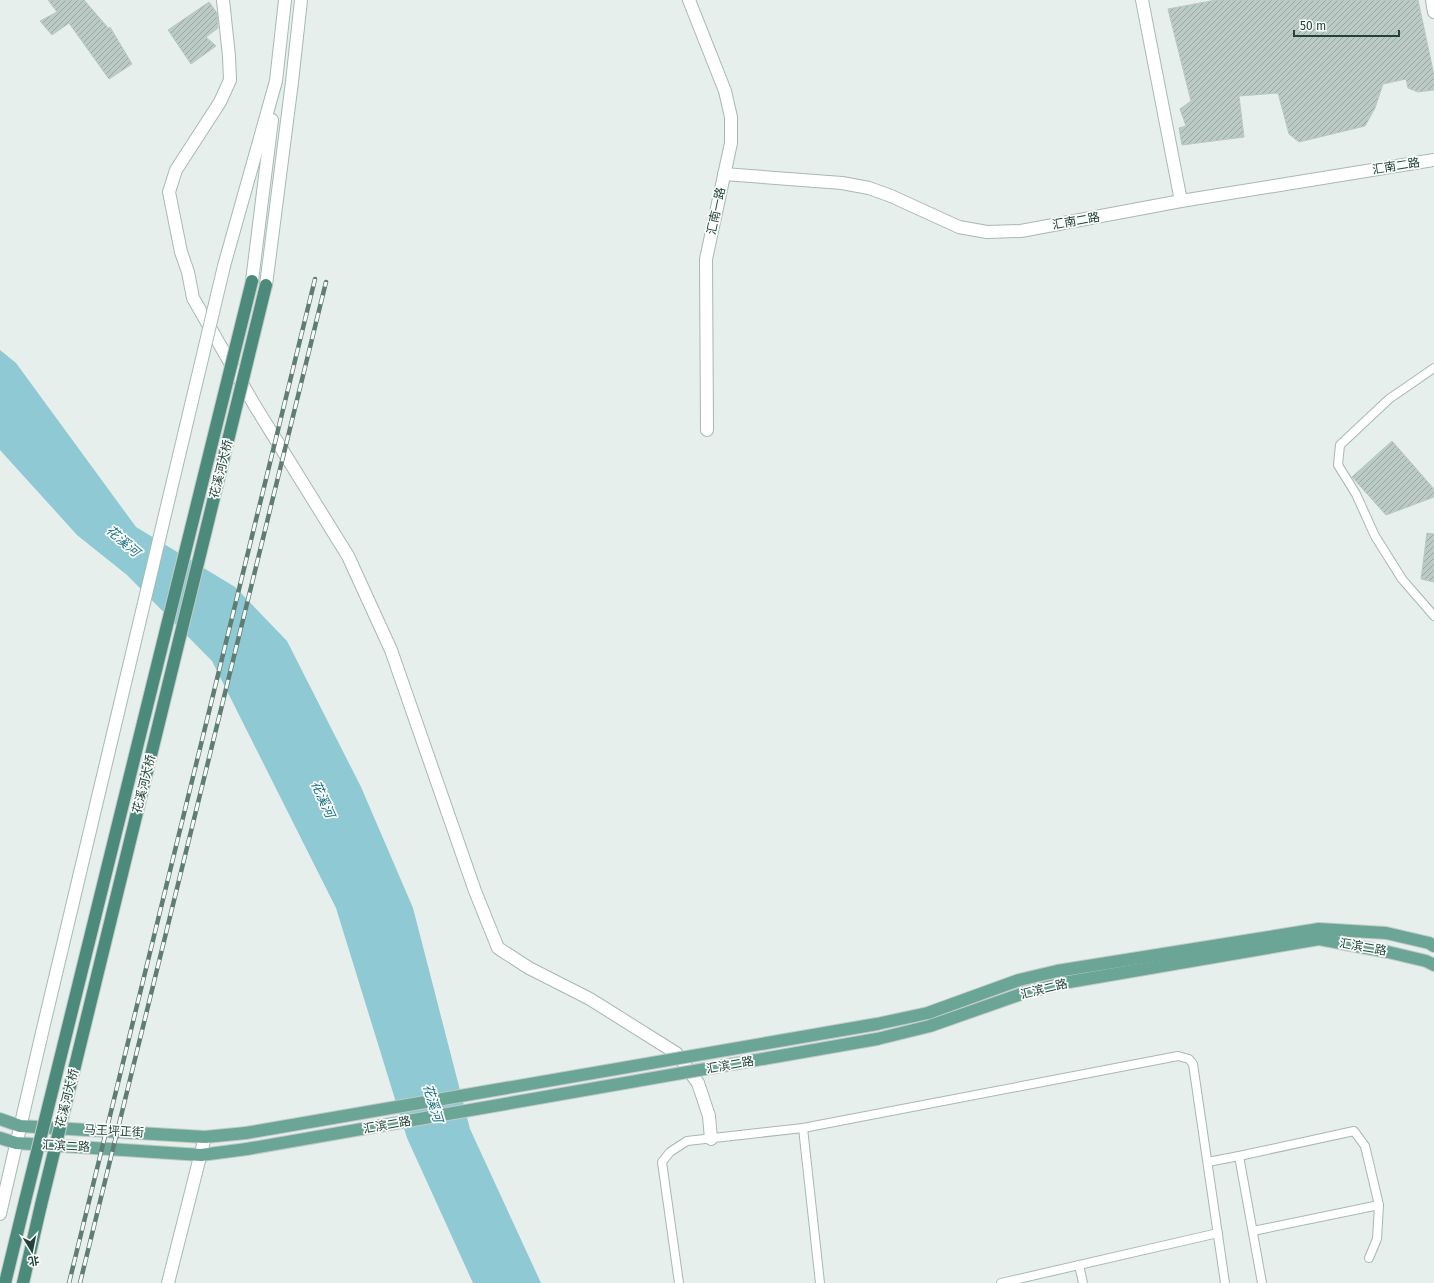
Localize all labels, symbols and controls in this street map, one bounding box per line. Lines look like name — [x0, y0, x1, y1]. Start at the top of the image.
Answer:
scale bar — [1294, 12, 1399, 38]
text: 50 m — [1300, 19, 1326, 33]
street label: 汇南二路 — [1371, 155, 1421, 177]
street label: 汇南一路 — [704, 186, 728, 236]
street label: 汇南二路 — [1051, 210, 1101, 232]
street label: 花溪河大桥 — [207, 438, 235, 500]
water label: 花溪河 — [103, 523, 145, 561]
street label: 花溪河大桥 — [130, 753, 158, 815]
water label: 花溪河 — [308, 778, 339, 823]
street label: 汇滨二路 — [1338, 936, 1388, 958]
street label: 汇滨二路 — [1019, 976, 1069, 1002]
street label: 汇滨二路 — [705, 1054, 755, 1076]
street label: 花溪河大桥 — [53, 1067, 81, 1129]
water label: 花溪河 — [420, 1082, 447, 1127]
street label: 汇滨二路 — [362, 1114, 412, 1136]
street label: 马王坪正街 — [84, 1122, 144, 1140]
street label: 汇滨二路 — [42, 1138, 90, 1154]
north arrow — [12, 1231, 52, 1271]
text: 北 — [27, 1253, 40, 1268]

